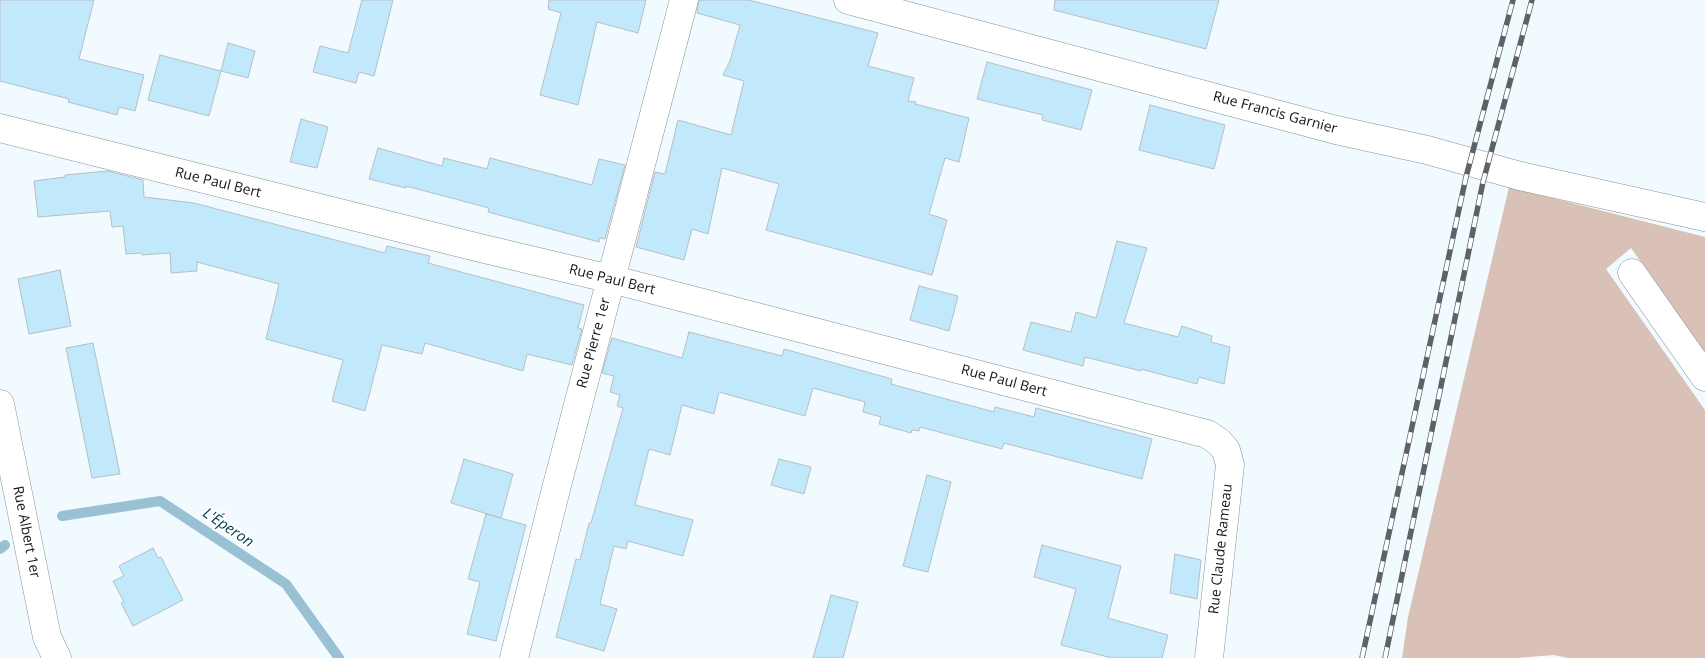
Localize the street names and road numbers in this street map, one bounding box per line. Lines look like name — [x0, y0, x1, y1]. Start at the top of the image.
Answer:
street label: Rue Francis Garnier — [1211, 88, 1339, 138]
street label: Rue Paul Bert — [173, 164, 263, 202]
street label: Rue Paul Bert — [567, 261, 657, 299]
street label: Rue Pierre 1er — [574, 296, 614, 390]
street label: Rue Paul Bert — [959, 361, 1049, 401]
street label: Rue Claude Rameau — [1206, 483, 1236, 615]
street label: Rue Albert 1er — [9, 485, 43, 579]

